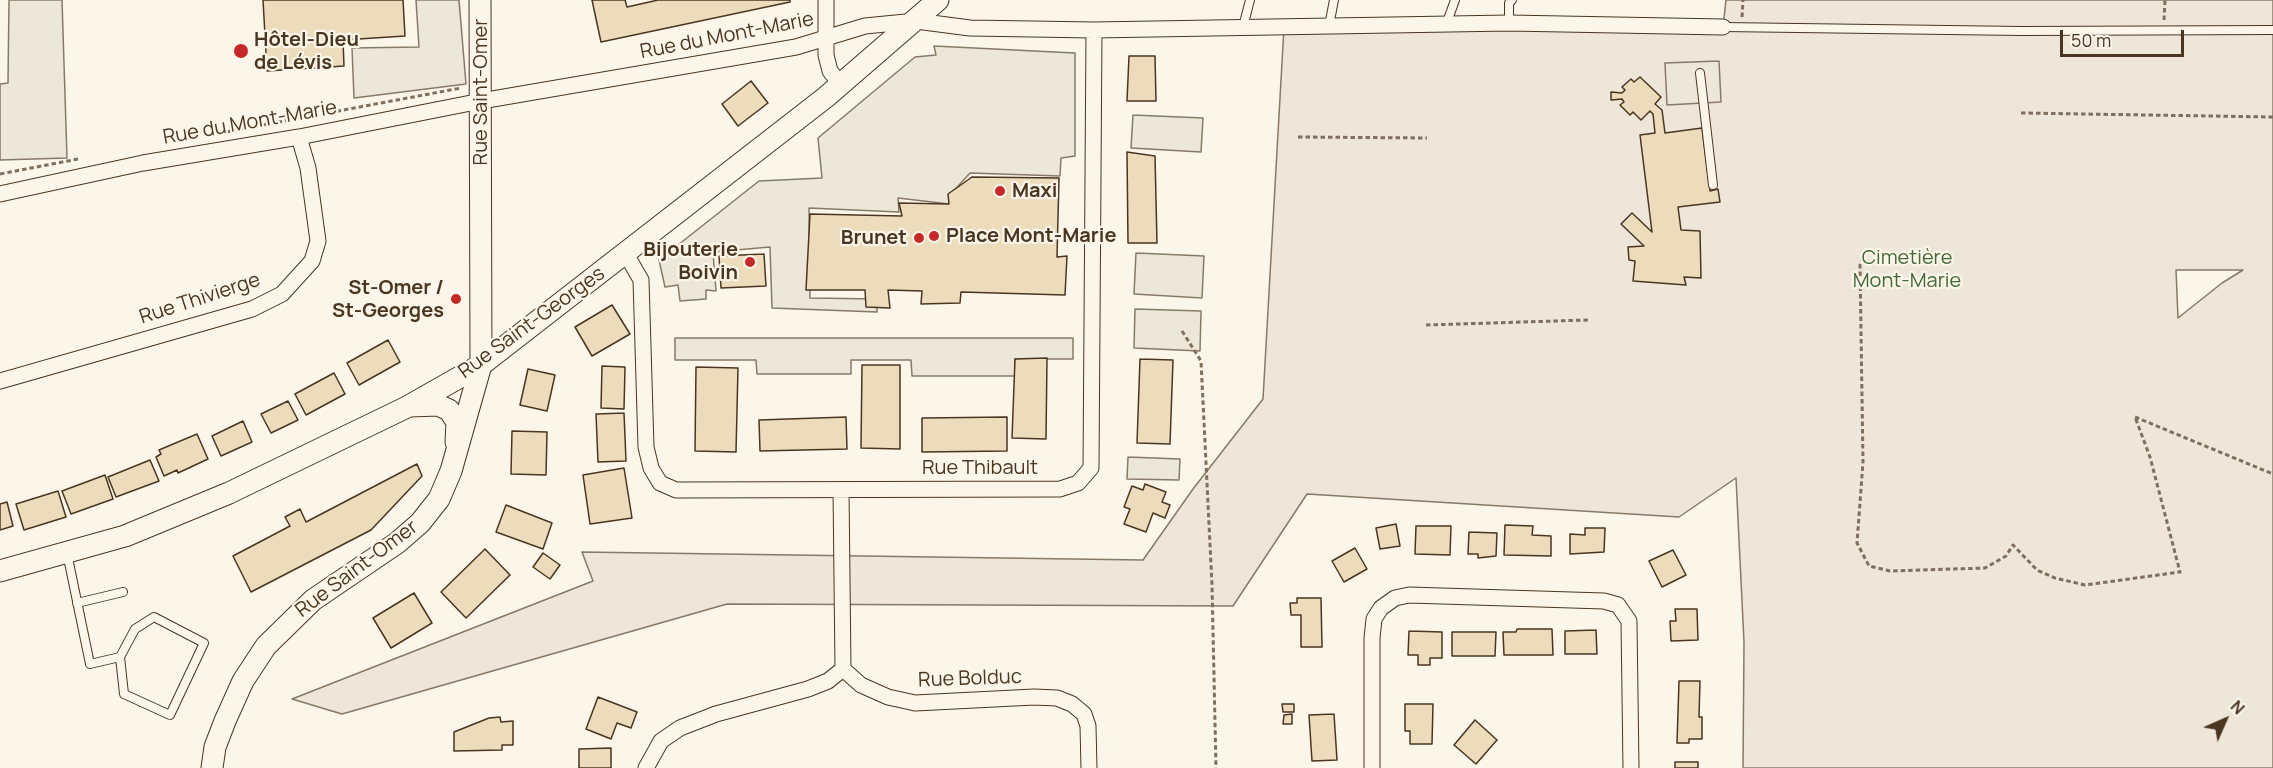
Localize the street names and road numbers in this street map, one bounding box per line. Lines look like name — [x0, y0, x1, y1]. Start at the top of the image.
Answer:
street label: Rue du Mont-Marie — [638, 7, 816, 65]
street label: Rue Saint-Omer — [469, 19, 493, 165]
street label: Rue du Mont-Marie — [161, 96, 339, 150]
street label: Rue Saint-Georges — [454, 262, 610, 384]
street label: Rue Thivierge — [137, 268, 263, 330]
street label: Rue Thibault — [922, 456, 1038, 480]
street label: Rue Saint-Omer — [291, 515, 423, 623]
street label: Rue Bolduc — [918, 665, 1022, 693]

